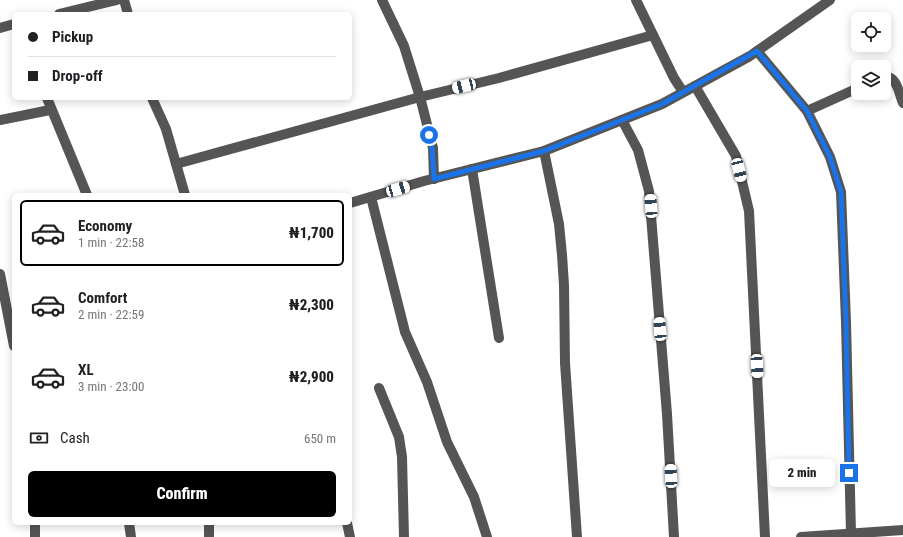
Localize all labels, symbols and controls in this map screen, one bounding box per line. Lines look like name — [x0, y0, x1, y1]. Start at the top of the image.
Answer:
map controls — [851, 12, 891, 100]
button: locate — [851, 12, 891, 52]
text: Pickup — [52, 28, 93, 46]
button: layers — [851, 60, 891, 100]
text: Drop-off — [52, 67, 103, 85]
car — [451, 77, 477, 95]
route start — [420, 126, 438, 144]
car — [730, 157, 748, 183]
car — [385, 180, 411, 198]
car — [644, 194, 658, 218]
icon: car — [30, 215, 66, 251]
text: Economy — [78, 217, 132, 235]
text: ₦1,700 — [289, 224, 334, 242]
text: 1 min · 22:58 — [78, 235, 144, 250]
icon: car — [30, 287, 66, 323]
text: Comfort — [78, 289, 127, 307]
text: ₦2,300 — [289, 296, 334, 314]
text: 2 min · 22:59 — [78, 307, 144, 322]
car — [653, 317, 667, 341]
car — [750, 354, 764, 378]
icon: car — [30, 359, 66, 395]
text: XL — [78, 361, 94, 379]
text: ₦2,900 — [289, 368, 334, 386]
text: 3 min · 23:00 — [78, 379, 144, 394]
icon: cash — [28, 427, 50, 449]
text: Cash — [60, 429, 90, 447]
text: 650 m — [304, 431, 336, 446]
callout: 2 min — [769, 459, 835, 487]
car — [664, 464, 678, 488]
route end — [840, 464, 858, 482]
text: 2 min — [788, 465, 816, 480]
button: Confirm — [28, 471, 336, 517]

